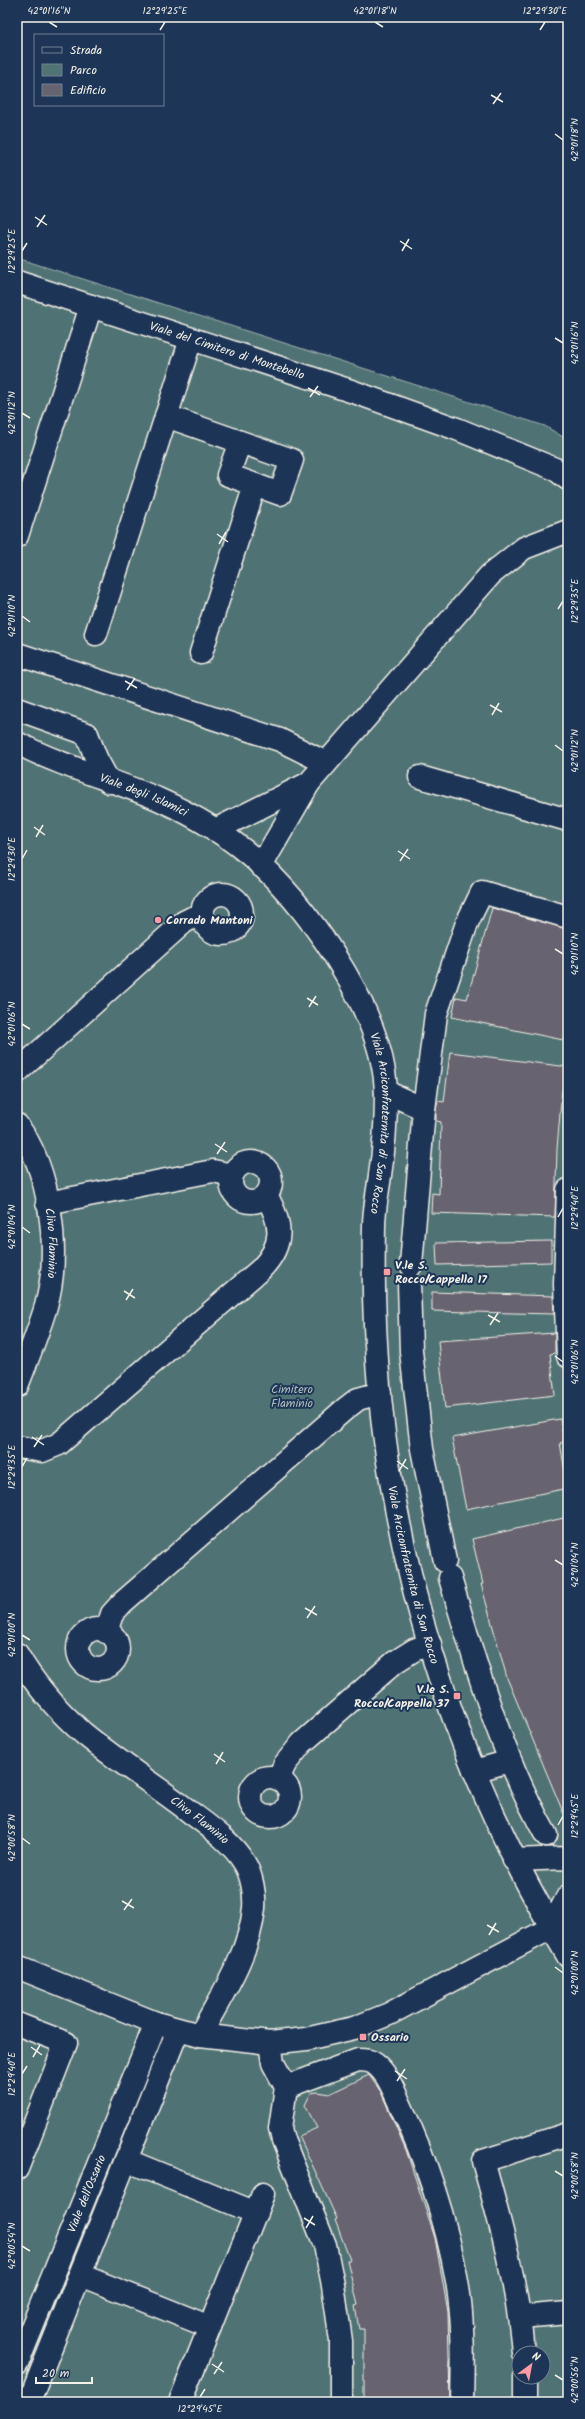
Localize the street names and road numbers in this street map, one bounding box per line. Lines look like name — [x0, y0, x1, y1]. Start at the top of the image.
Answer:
street label: Viale del Cimitero di Montebello — [147, 316, 307, 385]
street label: Viale degli Islamici — [97, 768, 192, 822]
street label: Viale Arciconfraternita di San Rocco — [365, 1030, 396, 1215]
street label: Clivo Flaminio — [40, 1207, 62, 1279]
street label: Viale Arciconfraternita di San Rocco — [383, 1484, 444, 1666]
street label: Clivo Flaminio — [166, 1791, 234, 1849]
street label: Viale dell'Ossario — [62, 2152, 111, 2235]

